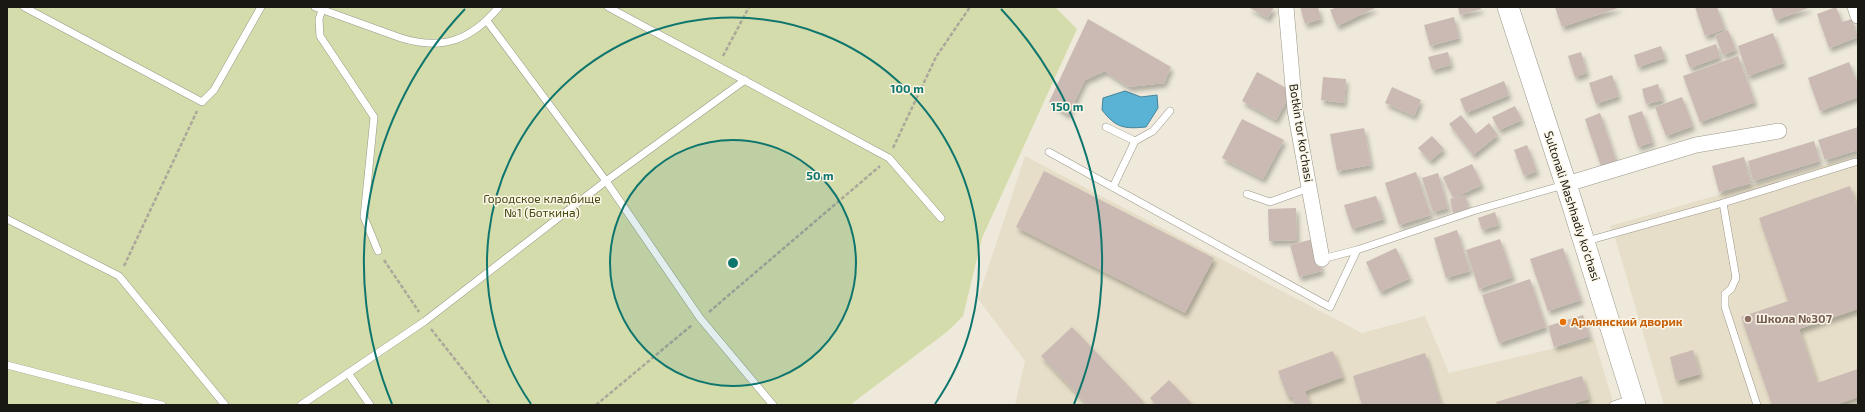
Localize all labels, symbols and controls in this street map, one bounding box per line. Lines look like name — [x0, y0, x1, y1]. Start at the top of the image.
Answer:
text: 100 m — [890, 81, 924, 95]
street label: Botkin tor ko'chasi — [1287, 83, 1317, 183]
text: 150 m — [1051, 99, 1083, 113]
street label: Sultonali Mashhadiy ko'chasi — [1542, 129, 1604, 282]
text: 50 m — [806, 168, 834, 182]
park label: Городское кладбище №1 (Боткина) — [483, 191, 601, 219]
centre of rings — [726, 256, 740, 270]
place label: Школа №307 — [1756, 311, 1833, 325]
place label: Армянский дворик — [1571, 314, 1683, 328]
marker: Школа №307 — [1743, 314, 1753, 324]
marker: Армянский дворик — [1558, 317, 1568, 327]

